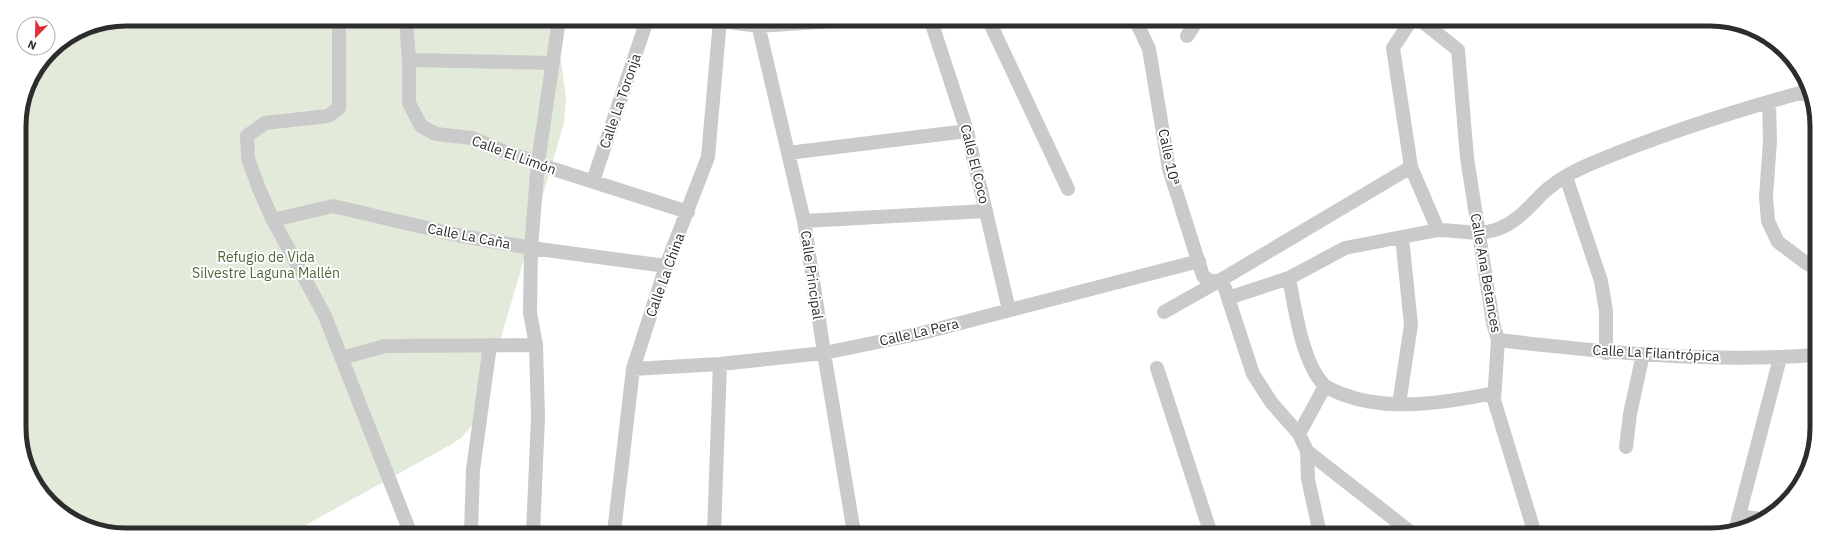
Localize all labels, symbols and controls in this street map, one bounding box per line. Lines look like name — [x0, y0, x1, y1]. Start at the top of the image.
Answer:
north arrow — [16, 16, 56, 56]
text: N — [26, 37, 38, 53]
street label: Calle La Toronja — [595, 51, 645, 151]
street label: Calle El Coco — [956, 122, 994, 206]
street label: Calle 10ª — [1154, 127, 1184, 187]
street label: Calle El Limón — [469, 131, 559, 179]
street label: Calle Ana Betances — [1467, 212, 1505, 334]
street label: Calle La Caña — [426, 219, 512, 253]
street label: Calle Principal — [797, 229, 827, 321]
street label: Calle La China — [641, 230, 689, 319]
park label: Refugio de Vida Silvestre Laguna Mallén — [192, 248, 340, 282]
street label: Calle La Pera — [878, 314, 961, 350]
street label: Calle La Filantrópica — [1592, 341, 1720, 365]

